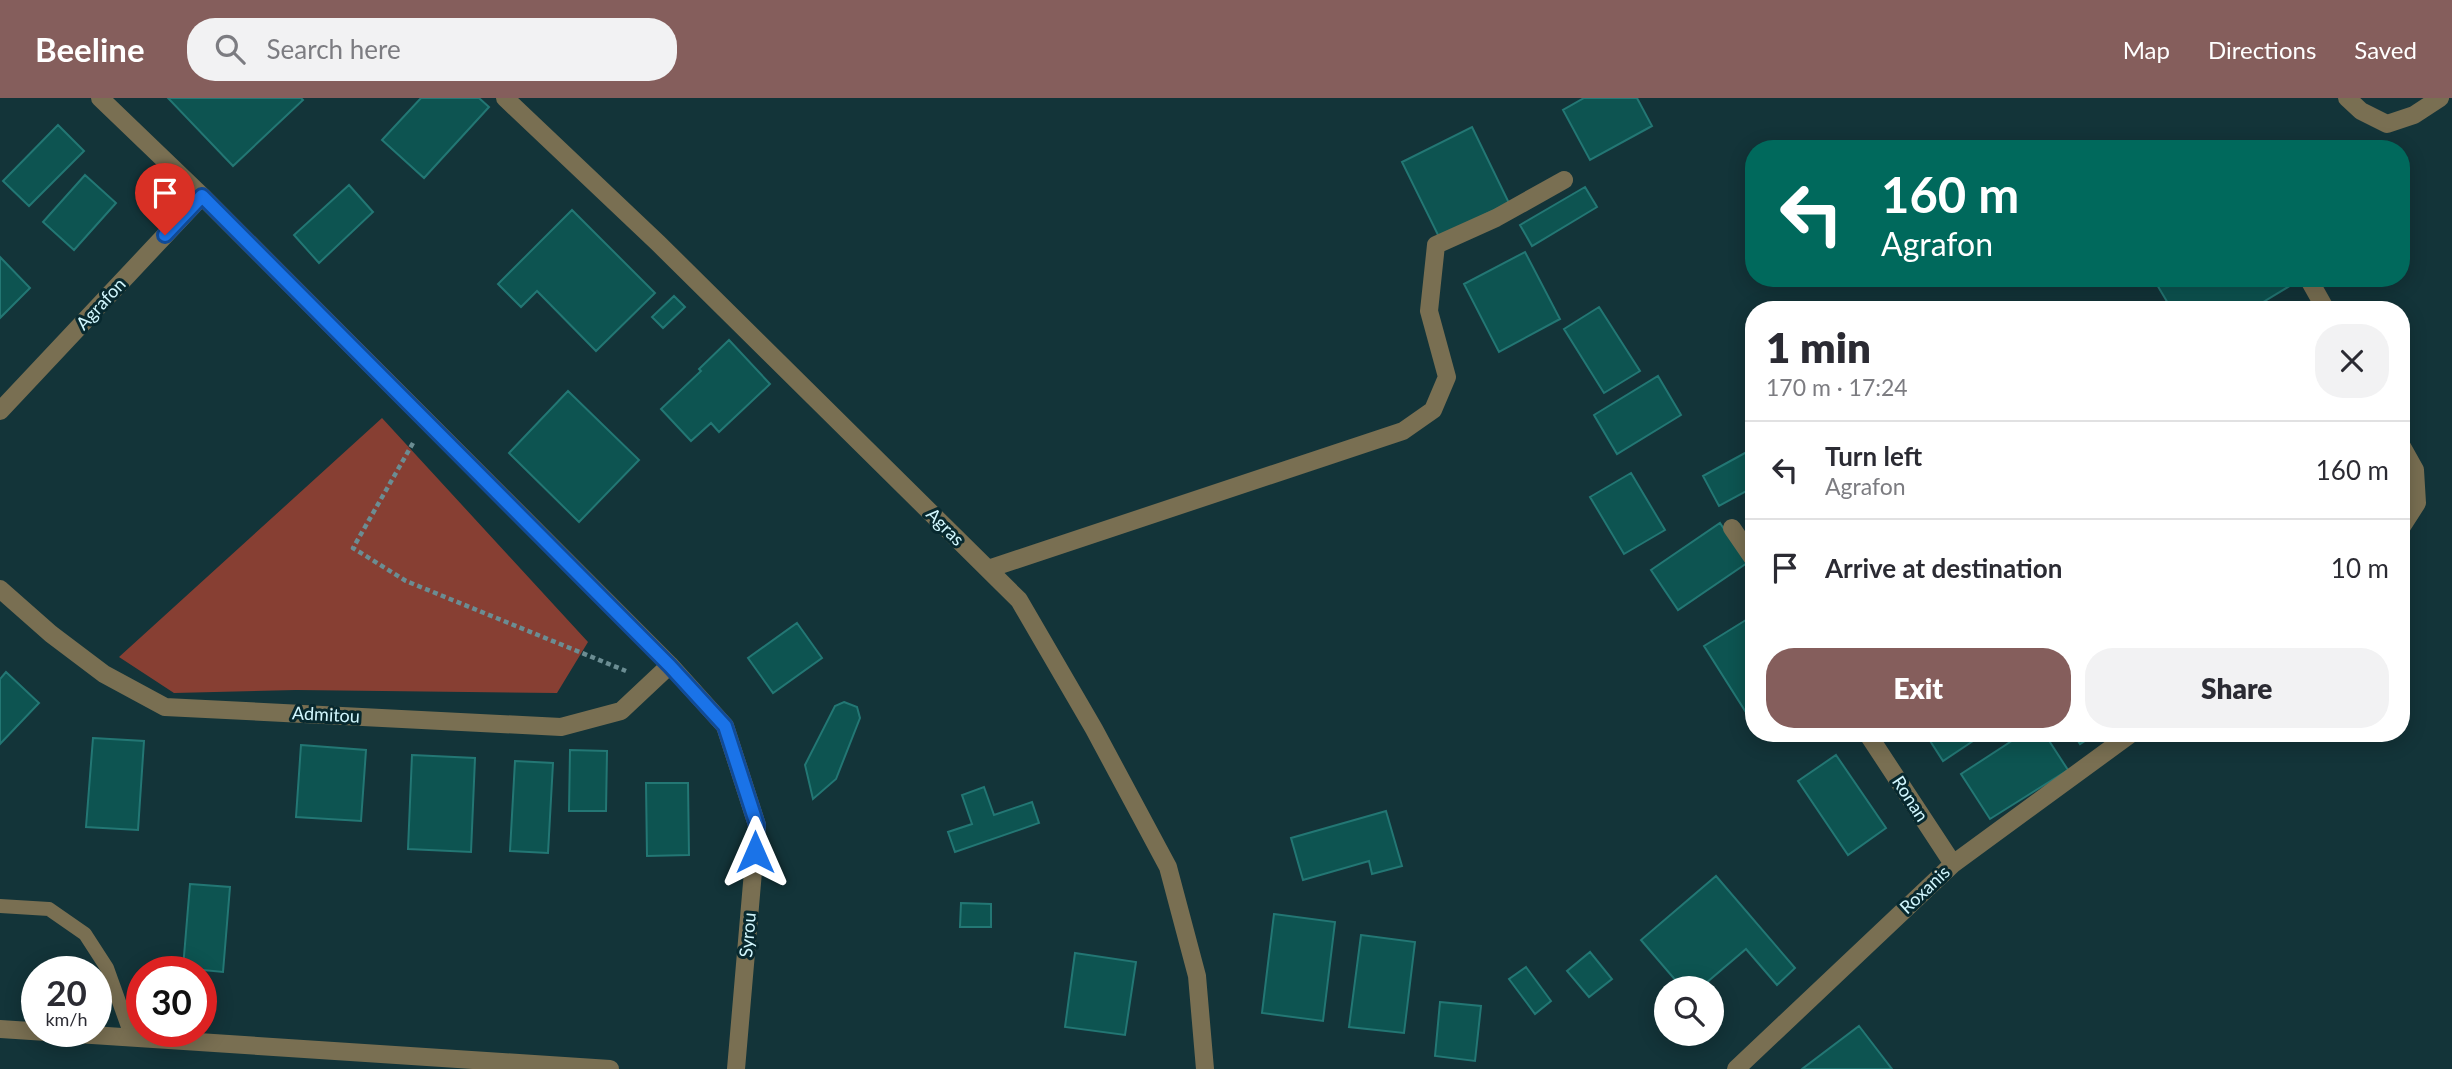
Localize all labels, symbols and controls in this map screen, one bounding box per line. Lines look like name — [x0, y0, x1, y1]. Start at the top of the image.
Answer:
search box — [187, 18, 677, 81]
text: Beeline — [35, 29, 145, 69]
icon: search — [211, 30, 249, 68]
text: Search here — [267, 33, 401, 65]
text: Map — [2123, 35, 2170, 64]
text: Directions — [2208, 35, 2316, 64]
text: Saved — [2354, 35, 2417, 64]
pin — [135, 163, 195, 235]
text: 160 m — [1881, 165, 2019, 223]
icon: left — [1766, 168, 1857, 259]
icon: arrive — [146, 174, 184, 212]
text: Agrafon — [1881, 224, 1993, 263]
street label: Agrafon — [71, 273, 130, 334]
text: 1 min — [1766, 322, 1871, 372]
button: close — [2315, 324, 2389, 398]
text: 170 m · 17:24 — [1766, 373, 1908, 401]
text: Turn left — [1825, 440, 1922, 472]
icon: left — [1766, 451, 1804, 489]
text: 160 m — [2316, 454, 2389, 486]
text: Agrafon — [1825, 472, 1906, 500]
street label: Agras — [922, 503, 969, 550]
icon: arrive — [1766, 549, 1804, 587]
text: Arrive at destination — [1825, 552, 2062, 584]
text: 10 m — [2331, 552, 2389, 584]
button: Exit — [1766, 648, 2071, 728]
button: Share — [2085, 648, 2389, 728]
street label: Admitou — [292, 701, 361, 727]
street label: Ronan — [1888, 772, 1934, 825]
position arrow — [718, 815, 792, 889]
street label: Roxanis — [1895, 860, 1954, 918]
street label: Syrou — [734, 912, 760, 958]
speed limit sign: 30 — [126, 956, 217, 1047]
text: 20 — [46, 971, 87, 1013]
map controls — [1654, 976, 1724, 1046]
button: search — [1654, 976, 1724, 1046]
text: km/h — [45, 1008, 88, 1030]

